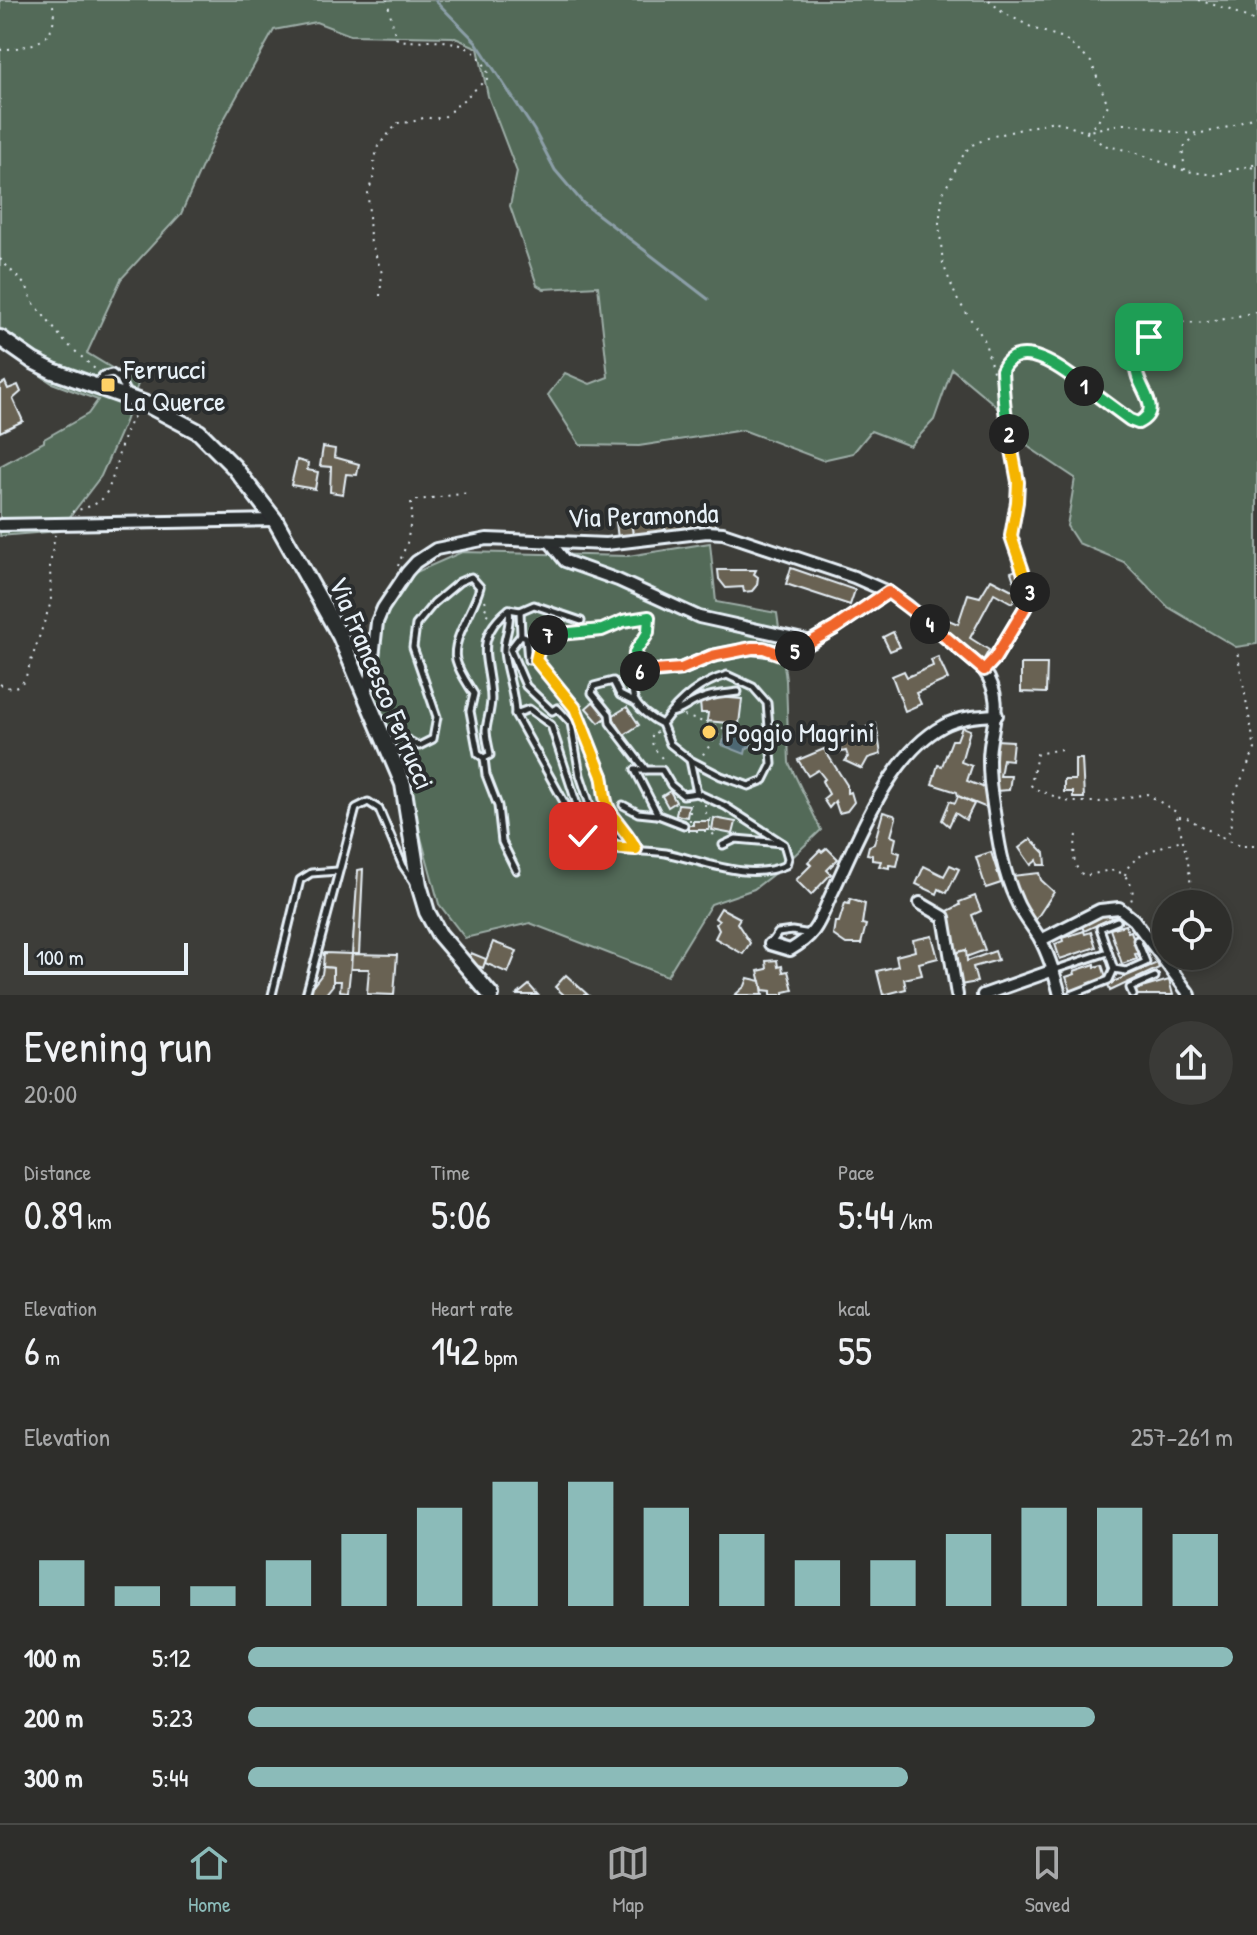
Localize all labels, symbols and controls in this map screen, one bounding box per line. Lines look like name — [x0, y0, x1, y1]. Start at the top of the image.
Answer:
pin — [1115, 303, 1183, 371]
icon: arrive — [1127, 315, 1171, 359]
place label: Ferrucci La Querce — [123, 350, 225, 420]
pin: 1 — [1064, 366, 1104, 406]
text: 1 — [1080, 371, 1088, 401]
marker: Ferrucci La Querce — [99, 376, 117, 394]
pin: 2 — [989, 414, 1029, 454]
text: 2 — [1004, 419, 1014, 449]
street label: Via Peramonda — [567, 493, 719, 537]
street label: Via Francesco Ferrucci — [320, 571, 444, 795]
pin: 3 — [1010, 572, 1050, 612]
text: 3 — [1025, 577, 1035, 607]
pin: 4 — [910, 604, 950, 644]
text: 4 — [926, 609, 934, 639]
pin: 7 — [528, 615, 568, 655]
text: 7 — [543, 620, 553, 650]
pin: 5 — [775, 631, 815, 671]
text: 5 — [790, 636, 800, 666]
pin: 6 — [620, 651, 660, 691]
text: 6 — [636, 656, 644, 686]
place label: Poggio Magrini — [725, 713, 875, 751]
marker: Poggio Magrini — [700, 723, 718, 741]
pin — [549, 802, 617, 870]
icon: check — [561, 814, 605, 858]
map controls — [1152, 890, 1232, 970]
button: locate — [1152, 890, 1232, 970]
scale bar — [24, 939, 188, 975]
text: 100 m — [36, 942, 84, 972]
text: Evening run — [24, 1016, 212, 1076]
button: share — [1149, 1021, 1233, 1105]
text: 20:00 — [24, 1076, 77, 1111]
text: Distance — [24, 1157, 91, 1187]
text: Time — [431, 1157, 470, 1187]
text: Pace — [838, 1157, 875, 1187]
text: 0.89 — [24, 1187, 82, 1241]
text: 5:06 — [431, 1187, 491, 1241]
text: 5:44 — [838, 1187, 894, 1241]
text: km — [82, 1206, 112, 1236]
text: /km — [894, 1206, 933, 1236]
text: Elevation — [24, 1293, 97, 1323]
text: Heart rate — [431, 1293, 513, 1323]
text: kcal — [838, 1293, 870, 1323]
text: 6 — [24, 1323, 40, 1377]
text: 142 — [431, 1323, 479, 1377]
text: 55 — [838, 1323, 872, 1377]
text: m — [40, 1342, 60, 1372]
text: bpm — [479, 1342, 518, 1372]
text: Elevation — [24, 1419, 110, 1454]
text: 257–261 m — [1130, 1419, 1233, 1454]
text: 100 m — [24, 1640, 80, 1675]
text: 5:12 — [152, 1640, 191, 1675]
text: 200 m — [24, 1700, 83, 1735]
text: 5:23 — [152, 1700, 193, 1735]
text: 300 m — [24, 1760, 83, 1795]
text: 5:44 — [152, 1760, 189, 1795]
tab: Home — [187, 1841, 231, 1919]
tab: Map — [606, 1841, 650, 1919]
tab: Saved — [1025, 1841, 1070, 1919]

